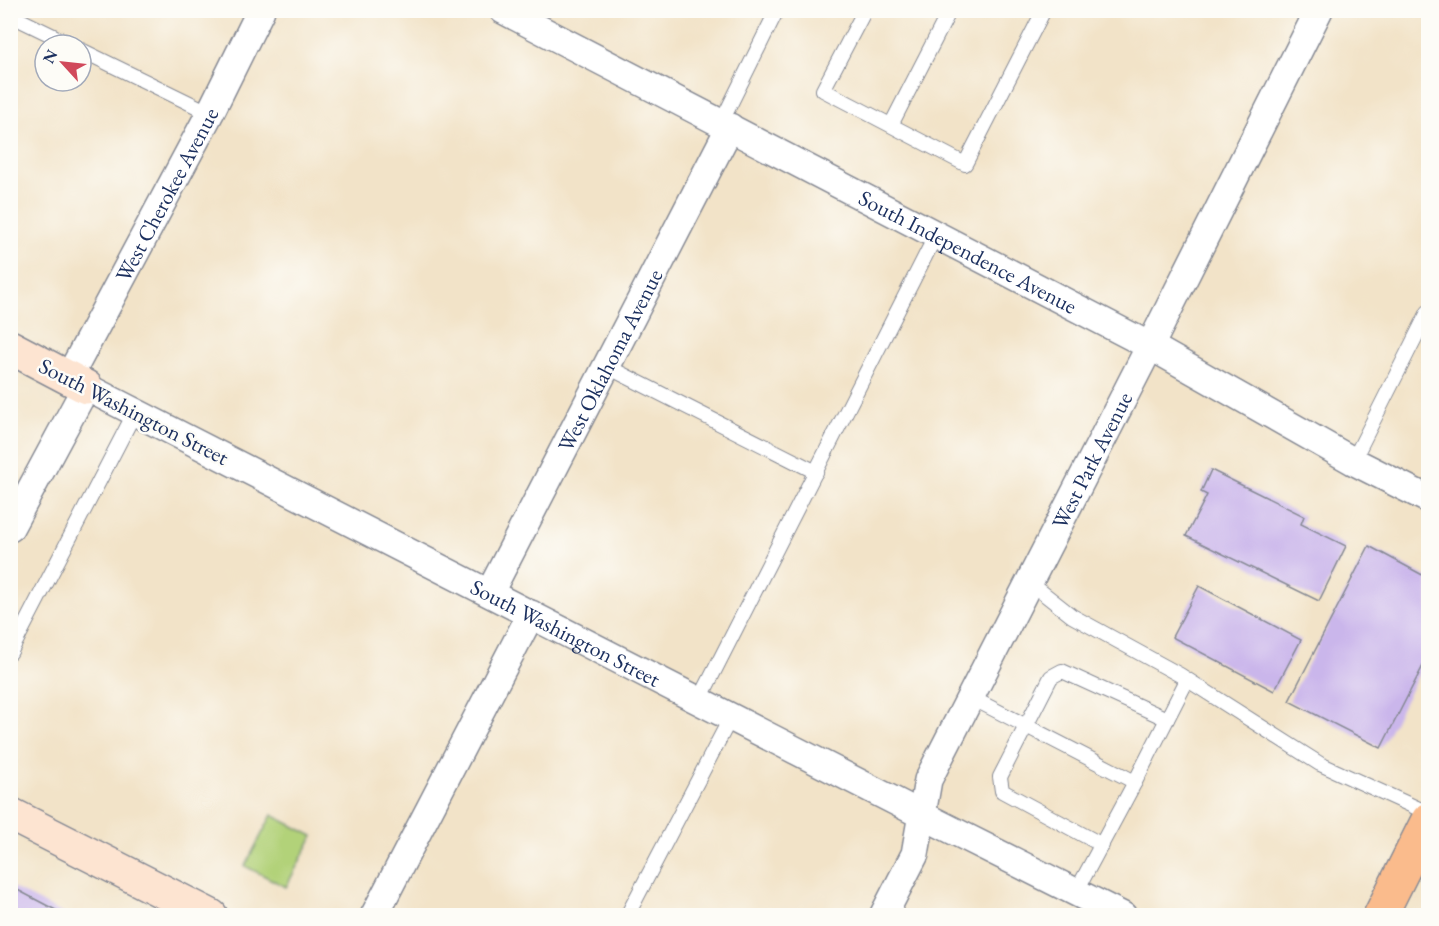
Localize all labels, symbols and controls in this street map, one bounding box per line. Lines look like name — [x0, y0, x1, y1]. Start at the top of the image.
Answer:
north arrow — [33, 33, 93, 93]
text: N — [38, 46, 62, 67]
street label: West Cherokee Avenue — [109, 102, 226, 287]
street label: South Independence Avenue — [854, 183, 1082, 321]
street label: West Oklahoma Avenue — [551, 264, 670, 457]
street label: South Washington Street — [34, 351, 234, 472]
street label: West Park Avenue — [1045, 387, 1139, 534]
street label: South Washington Street — [466, 572, 665, 694]

